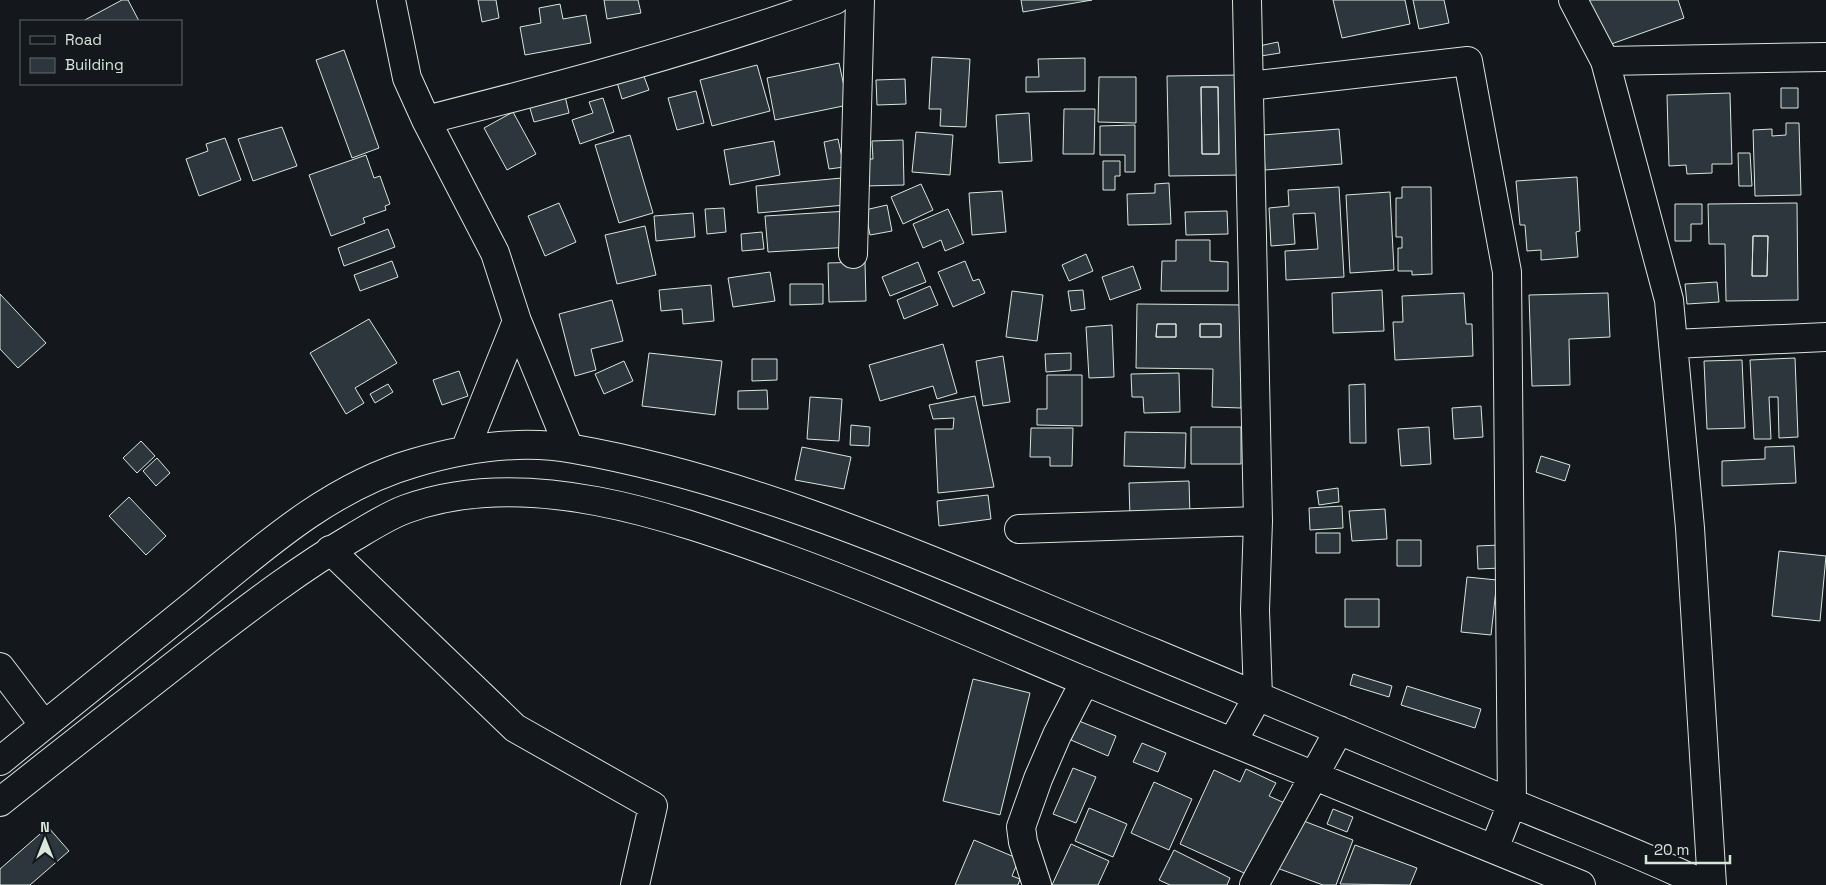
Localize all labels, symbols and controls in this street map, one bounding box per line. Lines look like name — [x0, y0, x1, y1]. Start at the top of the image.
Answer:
legend — [20, 20, 182, 85]
text: Road — [65, 30, 102, 49]
text: Building — [65, 55, 124, 74]
north arrow — [20, 815, 70, 865]
text: N — [40, 818, 50, 836]
scale bar — [1646, 832, 1730, 864]
text: 20 m — [1654, 840, 1689, 859]

